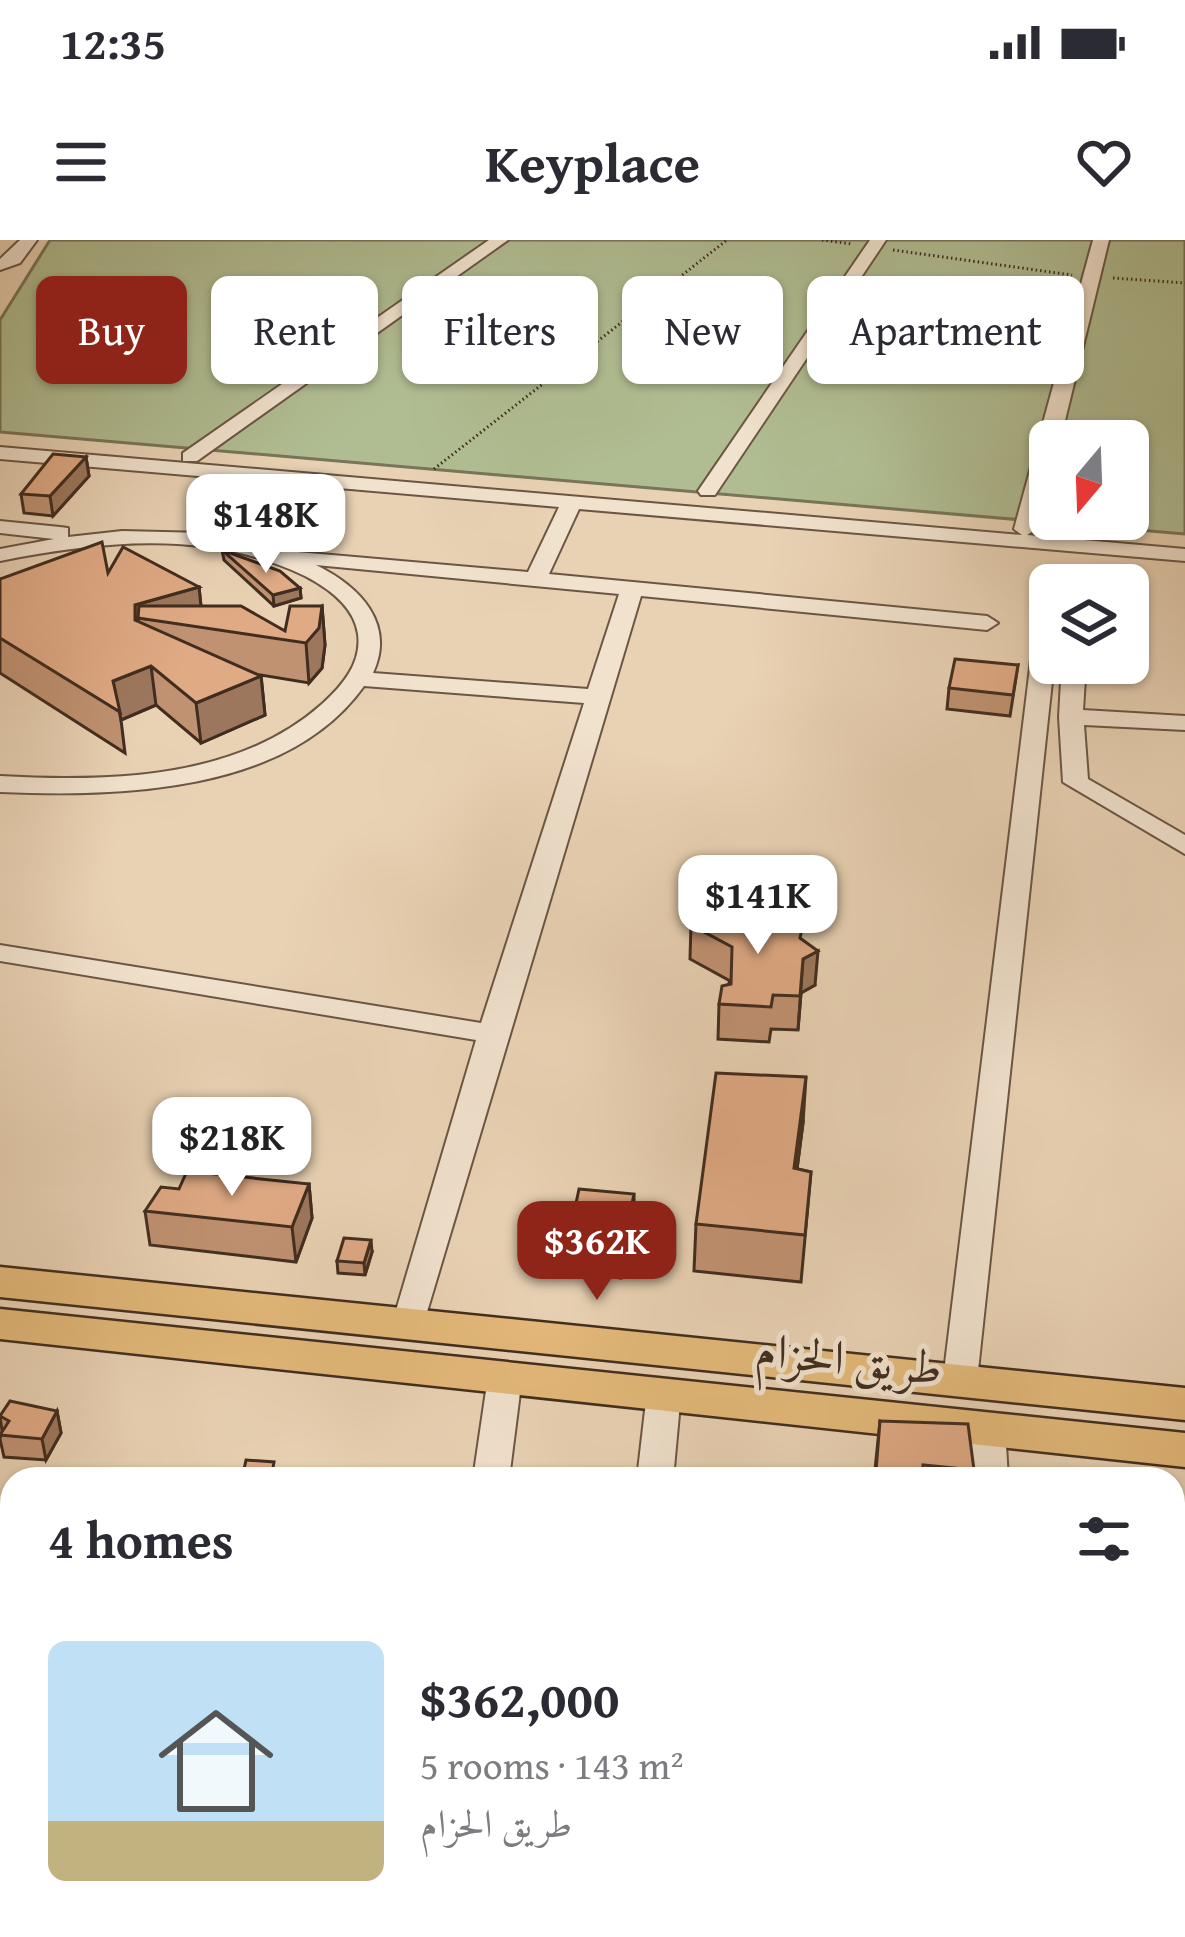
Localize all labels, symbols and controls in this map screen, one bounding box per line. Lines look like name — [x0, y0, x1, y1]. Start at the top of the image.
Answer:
text: 12:35 — [60, 10, 166, 75]
text: Keyplace — [485, 123, 700, 202]
icon: menu — [48, 129, 114, 195]
icon: heart — [1071, 129, 1137, 195]
chip: Buy — [36, 276, 187, 384]
chip: Rent — [211, 276, 378, 384]
chip: Filters — [402, 276, 598, 384]
chip: New — [622, 276, 783, 384]
chip: Apartment — [807, 276, 1084, 384]
north arrow — [1029, 420, 1149, 540]
map controls — [1029, 420, 1149, 684]
pin: $148K — [182, 474, 350, 576]
text: $148K — [213, 484, 319, 541]
button: layers — [1029, 564, 1149, 684]
pin: $141K — [674, 855, 842, 957]
text: $141K — [705, 865, 811, 922]
pin: $218K — [148, 1097, 316, 1199]
text: $218K — [179, 1107, 285, 1164]
pin: $362K — [513, 1201, 681, 1303]
text: $362K — [544, 1211, 650, 1268]
street label: طريق الحزام — [751, 1312, 946, 1410]
text: 4 homes — [48, 1502, 234, 1577]
icon: filters — [1071, 1506, 1137, 1572]
text: $362,000 — [420, 1661, 619, 1736]
icon: home — [144, 1689, 288, 1833]
text: 5 rooms · 143 m² — [420, 1736, 684, 1793]
text: طريق الحزام — [420, 1794, 572, 1851]

